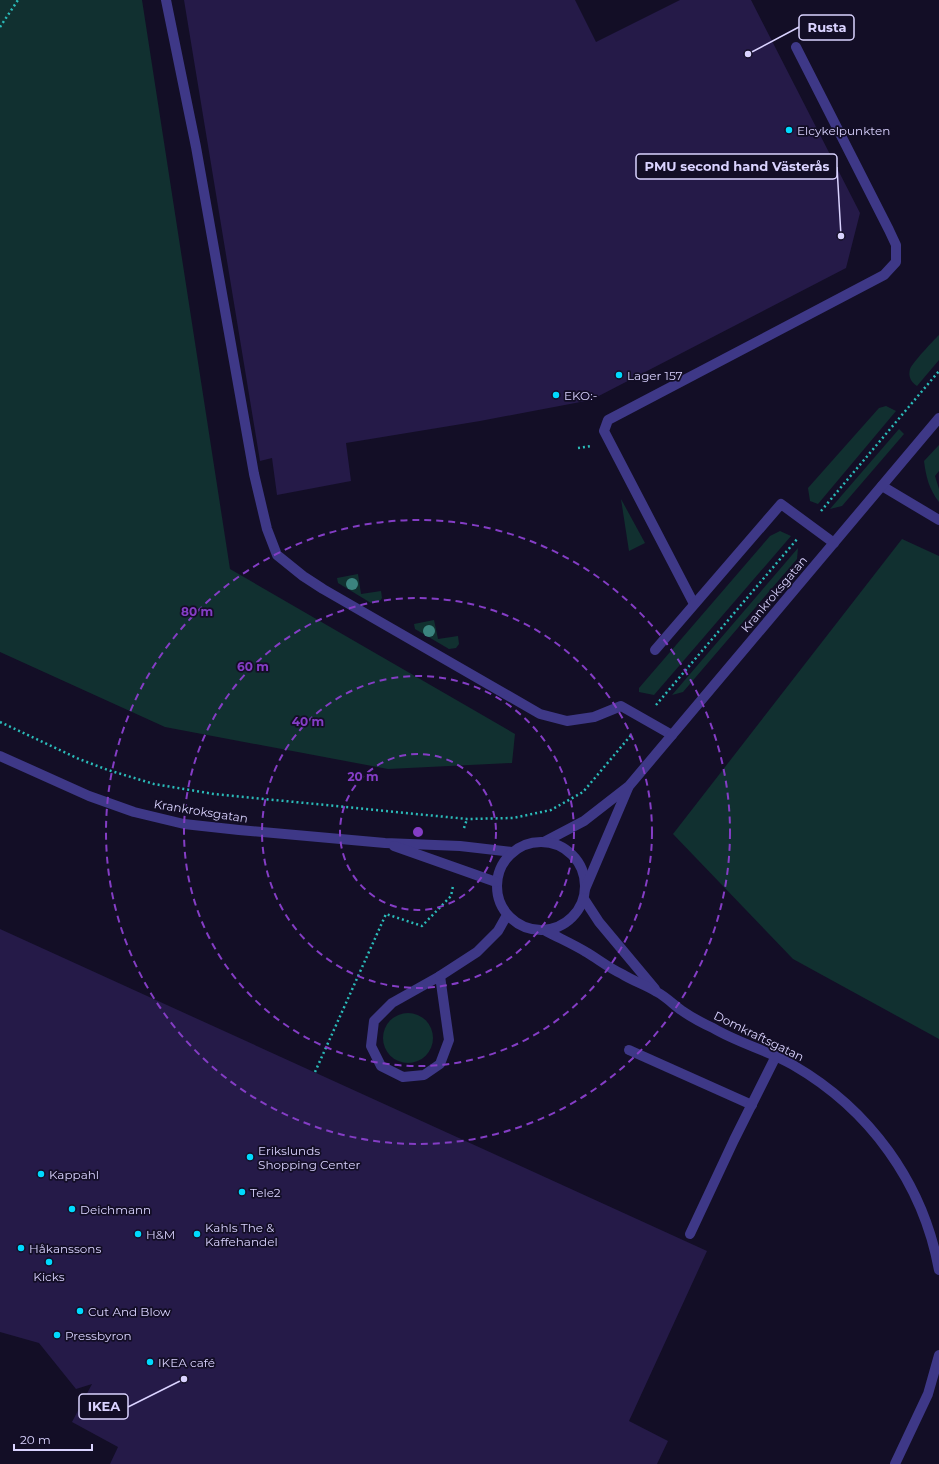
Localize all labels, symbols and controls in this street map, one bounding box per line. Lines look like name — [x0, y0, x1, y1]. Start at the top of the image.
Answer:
callout: Rusta — [799, 15, 854, 40]
text: Rusta — [808, 19, 846, 35]
place label: Elcykelpunkten — [797, 123, 890, 138]
marker: Elcykelpunkten — [784, 125, 794, 135]
callout: PMU second hand Västerås — [636, 154, 837, 179]
text: PMU second hand Västerås — [645, 158, 830, 174]
place label: Lager 157 — [627, 368, 683, 383]
marker: Lager 157 — [614, 370, 624, 380]
place label: EKO:- — [564, 388, 597, 403]
marker: EKO:- — [551, 390, 561, 400]
street label: Krankroksgatan — [738, 553, 810, 635]
text: 80 m — [181, 604, 213, 619]
text: 60 m — [237, 659, 269, 674]
text: 40 m — [292, 714, 324, 729]
text: 20 m — [347, 769, 379, 784]
street label: Krankroksgatan — [153, 796, 249, 826]
centre of rings — [411, 825, 425, 839]
street label: Domkraftsgatan — [711, 1008, 807, 1064]
place label: Erikslunds Shopping Center — [258, 1143, 360, 1172]
marker: Erikslunds Shopping Center — [245, 1152, 255, 1162]
place label: Kappahl — [49, 1167, 99, 1182]
marker: Kappahl — [36, 1169, 46, 1179]
place label: Tele2 — [250, 1185, 281, 1200]
marker: Tele2 — [237, 1187, 247, 1197]
place label: Deichmann — [80, 1202, 151, 1217]
marker: Deichmann — [67, 1204, 77, 1214]
place label: Kahls The & Kaffehandel — [205, 1220, 278, 1249]
place label: H&M — [146, 1227, 175, 1242]
marker: H&M — [133, 1229, 143, 1239]
marker: Kahls The & Kaffehandel — [192, 1229, 202, 1239]
place label: Håkanssons — [29, 1241, 101, 1256]
marker: Håkanssons — [16, 1243, 26, 1253]
marker: Kicks — [44, 1257, 54, 1267]
place label: Kicks — [33, 1269, 65, 1284]
place label: Cut And Blow — [88, 1304, 171, 1319]
marker: Cut And Blow — [75, 1306, 85, 1316]
place label: Pressbyron — [65, 1328, 132, 1343]
marker: Pressbyron — [52, 1330, 62, 1340]
place label: IKEA café — [158, 1355, 215, 1370]
marker: IKEA café — [145, 1357, 155, 1367]
callout: IKEA — [79, 1394, 128, 1419]
text: IKEA — [88, 1398, 121, 1414]
scale bar — [14, 1426, 92, 1452]
text: 20 m — [20, 1432, 51, 1447]

